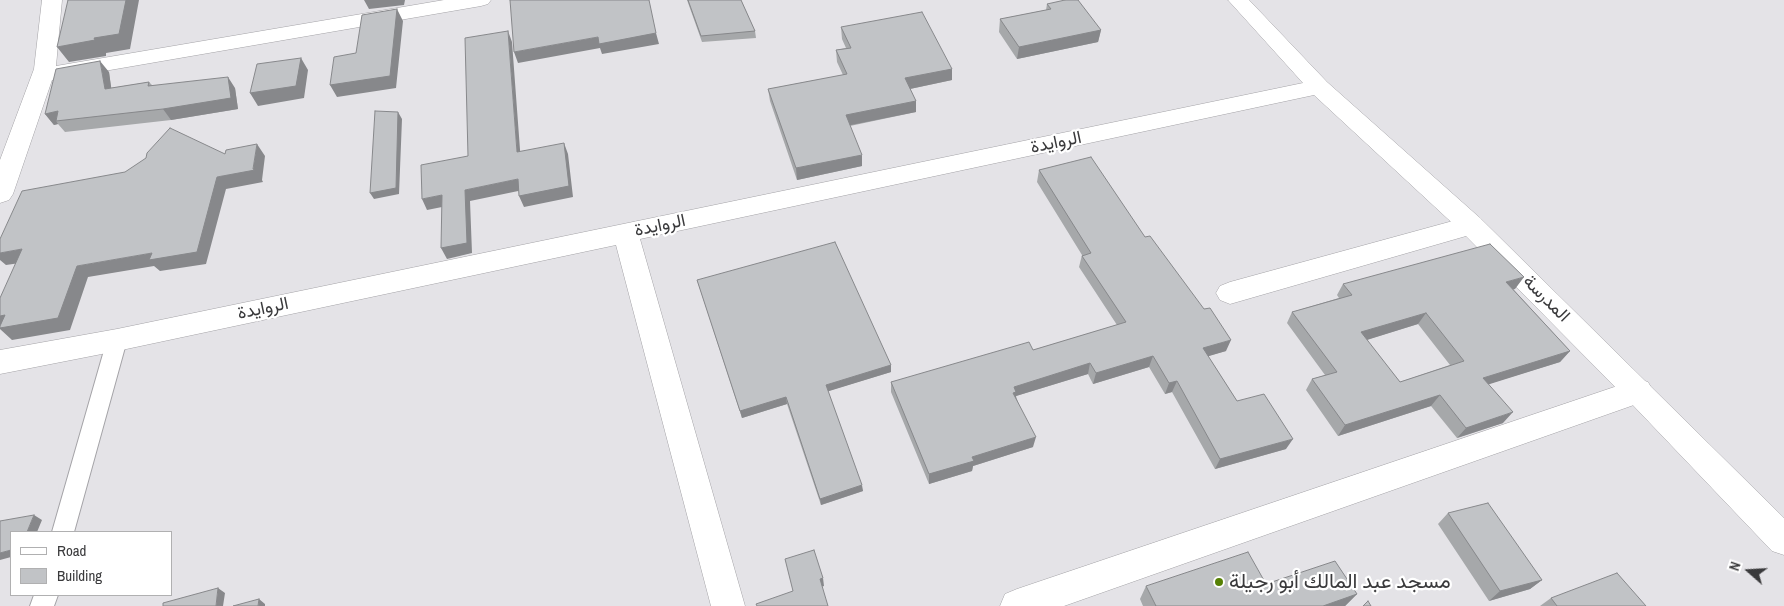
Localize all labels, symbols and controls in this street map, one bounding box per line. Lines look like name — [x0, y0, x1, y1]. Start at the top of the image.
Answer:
street label: الروايدة — [1028, 127, 1084, 159]
street label: الروايدة — [632, 210, 688, 242]
street label: المدرسة — [1518, 271, 1574, 327]
street label: الروايدة — [235, 293, 291, 325]
legend — [10, 531, 172, 596]
text: Road — [57, 540, 86, 561]
north arrow — [1724, 546, 1774, 596]
text: N — [1725, 559, 1745, 573]
text: Building — [57, 565, 102, 586]
place label: مسجد عبد المالك أبو رجيلة — [1229, 569, 1451, 595]
marker: مسجد عبد المالك أبو رجيلة — [1213, 576, 1225, 588]

